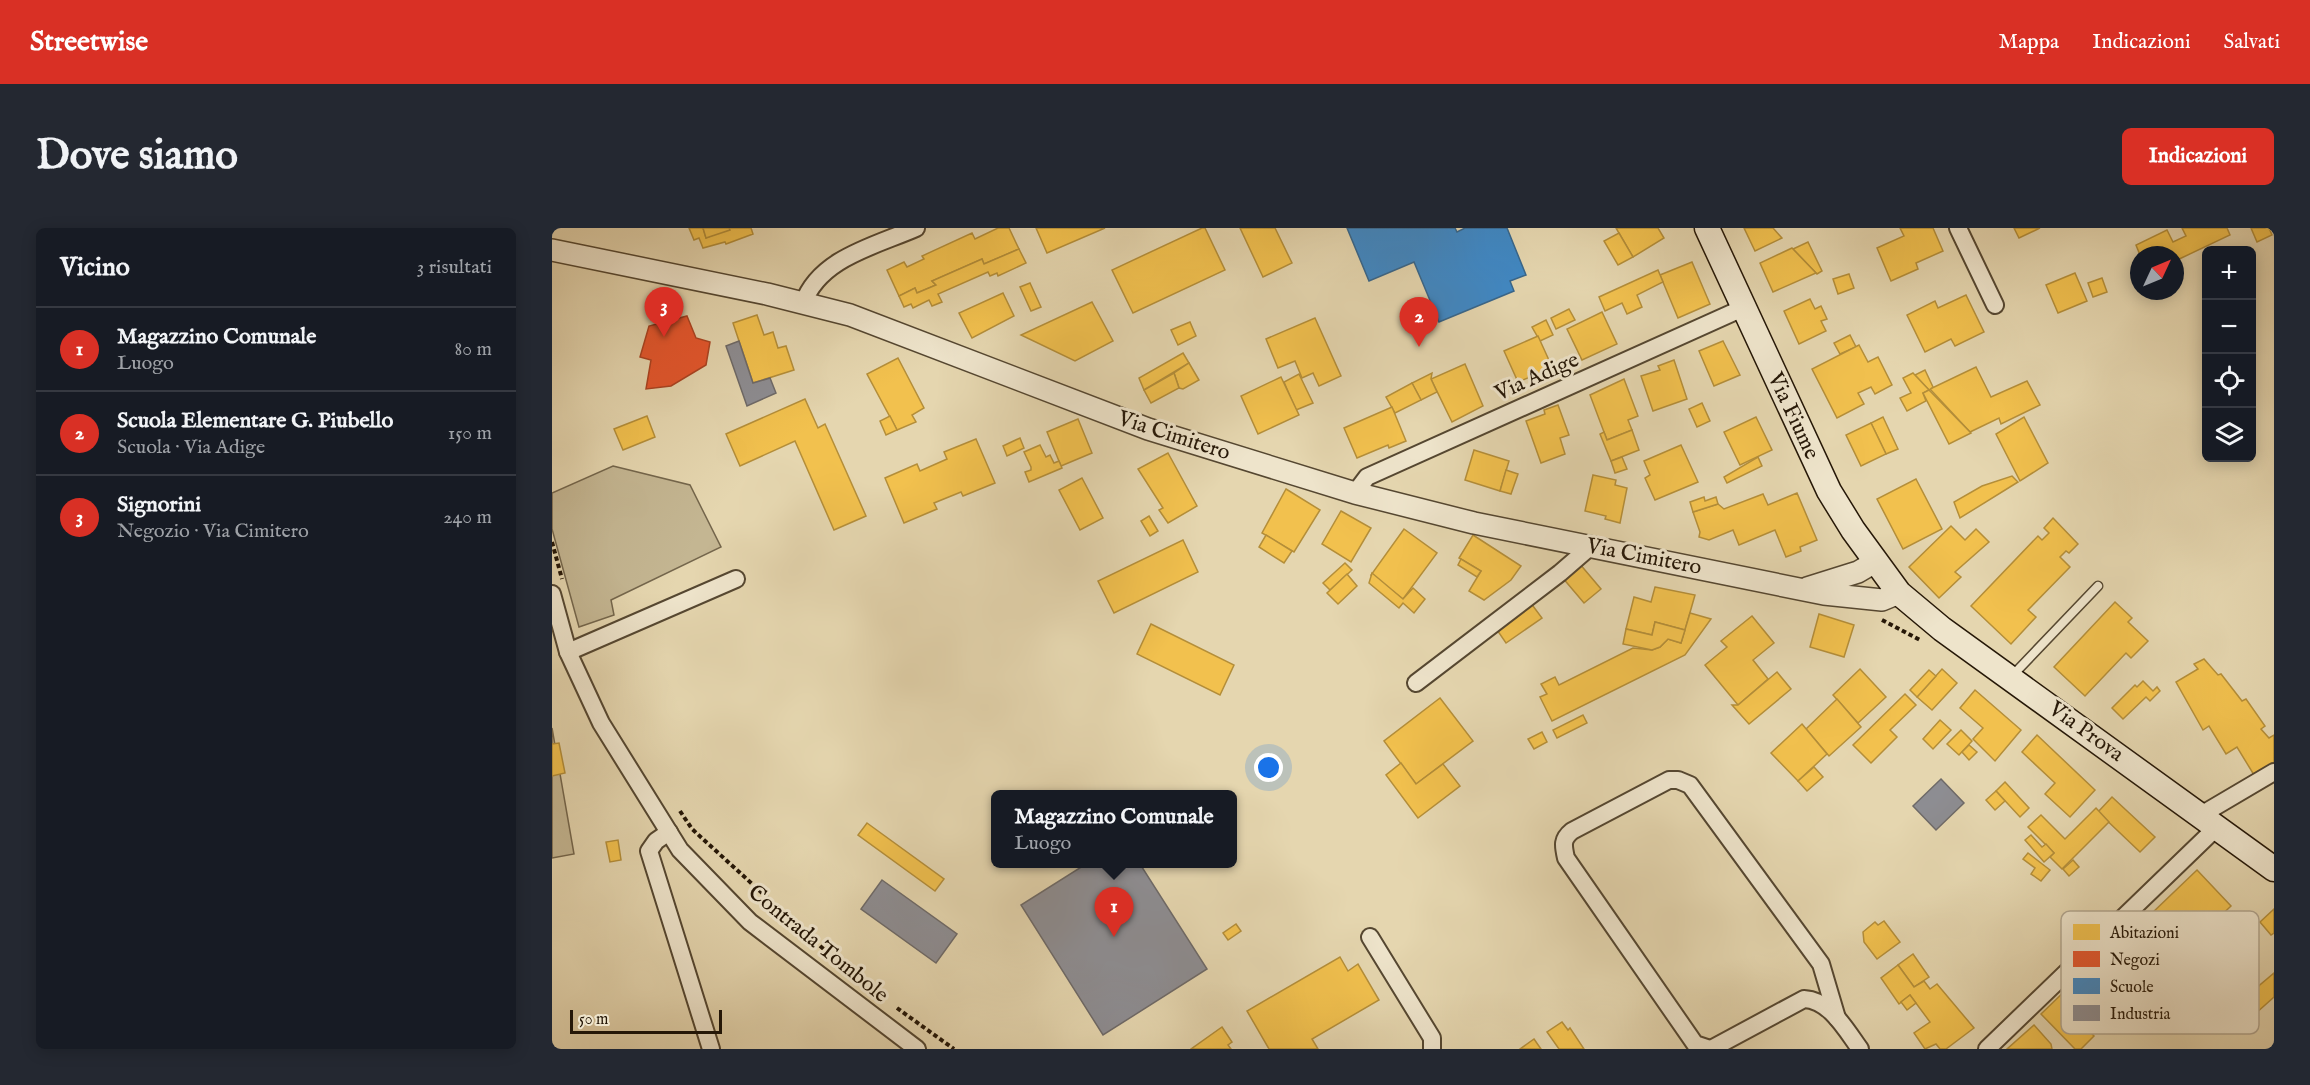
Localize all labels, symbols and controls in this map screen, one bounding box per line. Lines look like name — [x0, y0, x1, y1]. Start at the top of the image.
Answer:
text: Streetwise — [30, 25, 148, 60]
text: Mappa — [1999, 29, 2059, 56]
text: Indicazioni — [2092, 29, 2191, 56]
text: Salvati — [2224, 29, 2280, 56]
button: Indicazioni — [2122, 128, 2274, 185]
text: Dove siamo — [36, 130, 238, 183]
north arrow — [2130, 246, 2184, 300]
map controls — [2202, 246, 2256, 462]
button: + — [2202, 246, 2256, 300]
text: Vicino — [60, 251, 130, 284]
text: 3 risultati — [417, 255, 492, 280]
pin: 3 — [644, 288, 684, 337]
pin: 2 — [1400, 298, 1438, 347]
button: − — [2202, 300, 2256, 354]
text: Magazzino Comunale — [117, 323, 316, 351]
text: 1 — [76, 337, 83, 362]
text: 80 m — [455, 337, 492, 362]
street label: Via Adige — [1490, 346, 1583, 408]
text: Luogo — [117, 351, 174, 376]
button: locate — [2202, 354, 2256, 408]
street label: Via Fiume — [1760, 367, 1825, 464]
street label: Via Cimitero — [1113, 404, 1234, 467]
text: Scuola Elementare G. Piubello — [117, 407, 393, 435]
button: layers — [2202, 408, 2256, 462]
text: 2 — [75, 421, 84, 446]
text: 150 m — [448, 421, 492, 446]
text: Scuola · Via Adige — [117, 435, 265, 460]
text: Signorini — [117, 491, 201, 519]
text: 3 — [76, 505, 83, 530]
text: 240 m — [443, 505, 492, 530]
text: Negozio · Via Cimitero — [117, 519, 309, 544]
street label: Via Cimitero — [1583, 532, 1704, 582]
street label: Via Prova — [2042, 695, 2130, 769]
your location — [1254, 753, 1283, 782]
popup — [991, 790, 1237, 868]
text: Magazzino Comunale — [1014, 803, 1214, 831]
text: Luogo — [1014, 831, 1071, 856]
street label: Contrada Tombole — [742, 879, 894, 1009]
pin: 1 — [1094, 888, 1134, 937]
legend — [2061, 911, 2259, 1034]
text: Abitazioni — [2109, 924, 2179, 944]
text: Negozi — [2110, 951, 2160, 971]
text: Scuole — [2110, 978, 2154, 998]
text: Industria — [2110, 1005, 2171, 1025]
scale bar — [570, 1007, 722, 1034]
text: 50 m — [579, 1010, 608, 1030]

